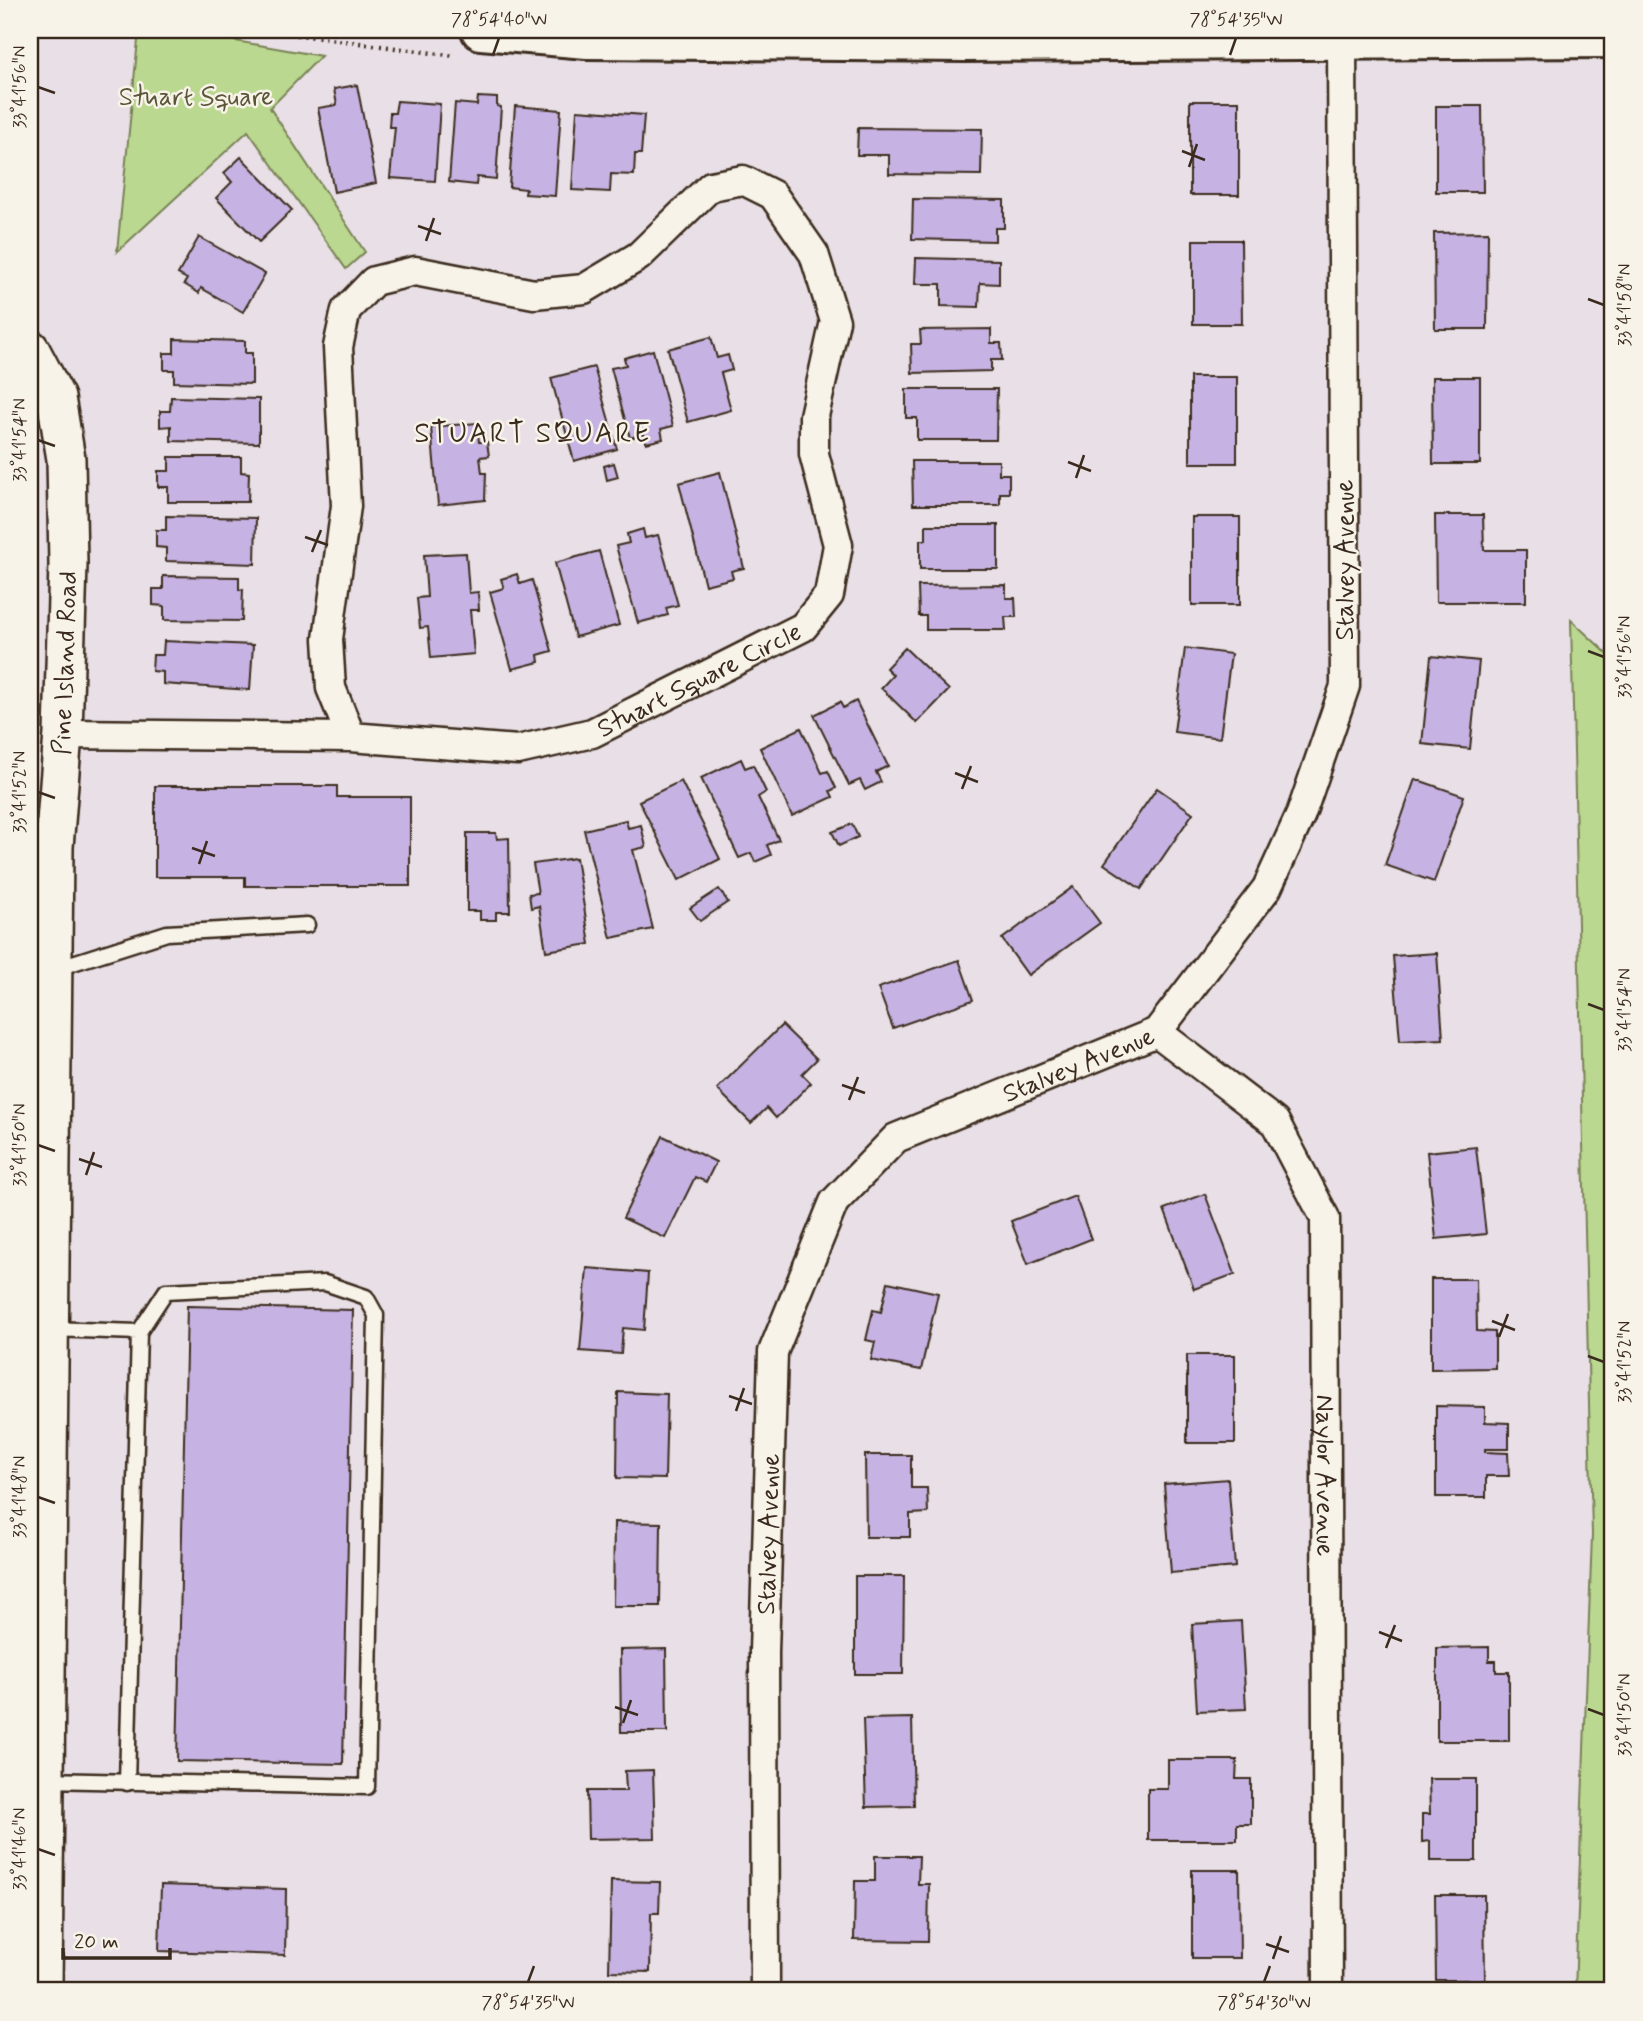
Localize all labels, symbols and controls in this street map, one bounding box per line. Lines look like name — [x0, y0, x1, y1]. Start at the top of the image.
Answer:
text: 78°54'40"W — [451, 8, 547, 32]
text: 78°54'35"W — [1189, 8, 1283, 32]
text: 33°41'56"N — [8, 45, 32, 129]
park label: Stuart Square — [119, 81, 273, 115]
text: 33°41'58"N — [1613, 263, 1637, 347]
text: 33°41'54"N — [8, 398, 32, 482]
district label: STUART SQUARE — [414, 416, 652, 453]
street label: Stalvey Avenue — [1329, 479, 1363, 641]
street label: Pine Island Road — [46, 570, 86, 756]
street label: Stuart Square Circle — [592, 615, 808, 747]
text: 33°41'56"N — [1613, 615, 1637, 699]
text: 33°41'52"N — [8, 751, 32, 833]
text: 33°41'54"N — [1613, 968, 1637, 1052]
street label: Stalvey Avenue — [998, 1020, 1160, 1112]
text: 33°41'50"N — [8, 1103, 32, 1187]
text: 33°41'52"N — [1613, 1321, 1637, 1403]
street label: Naylor Avenue — [1307, 1394, 1341, 1556]
street label: Stalvey Avenue — [750, 1453, 789, 1615]
text: 33°41'48"N — [8, 1456, 32, 1538]
text: 33°41'50"N — [1613, 1673, 1637, 1757]
text: 33°41'46"N — [8, 1808, 32, 1890]
scale bar — [63, 1916, 170, 1960]
text: 20 m — [74, 1928, 119, 1956]
text: 78°54'35"W — [481, 1991, 575, 2015]
text: 78°54'30"W — [1217, 1991, 1311, 2015]

